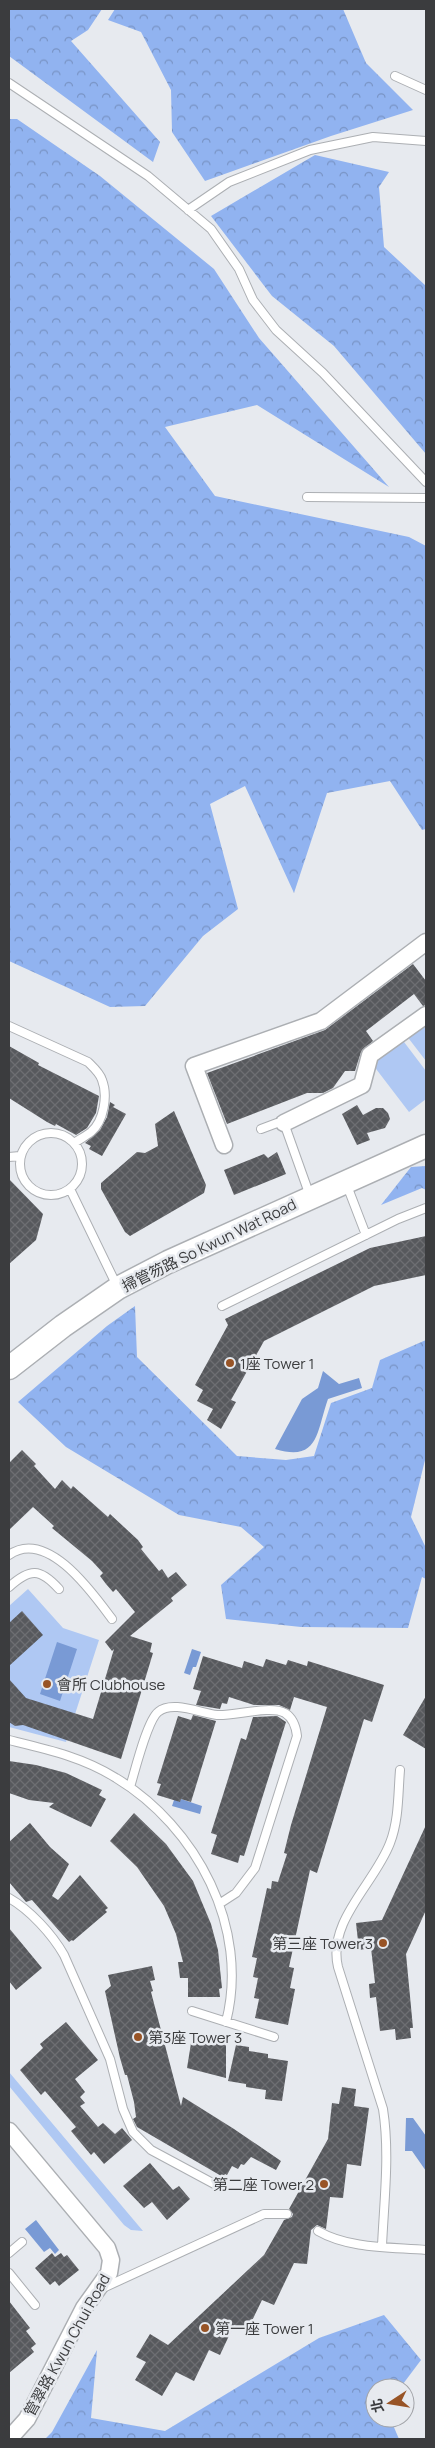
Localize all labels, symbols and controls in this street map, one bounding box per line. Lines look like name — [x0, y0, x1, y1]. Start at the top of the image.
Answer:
street label: 掃管笏路 So Kwun Wat Road — [118, 1194, 300, 1296]
place label: 1座 Tower 1 — [240, 1353, 314, 1374]
marker: 1座 Tower 1 — [224, 1357, 236, 1369]
place label: 會所 Clubhouse — [57, 1674, 166, 1695]
marker: 會所 Clubhouse — [41, 1678, 53, 1690]
place label: 第三座 Tower 3 — [272, 1933, 373, 1954]
marker: 第三座 Tower 3 — [377, 1937, 389, 1949]
place label: 第3座 Tower 3 — [148, 2027, 242, 2048]
marker: 第3座 Tower 3 — [132, 2031, 144, 2043]
place label: 第二座 Tower 2 — [213, 2174, 314, 2195]
marker: 第二座 Tower 2 — [318, 2178, 330, 2190]
street label: 管翠路 Kwun Chui Road — [19, 2270, 115, 2420]
place label: 第一座 Tower 1 — [215, 2318, 314, 2339]
marker: 第一座 Tower 1 — [199, 2322, 211, 2334]
north arrow — [365, 2378, 415, 2428]
text: 北 — [366, 2397, 388, 2415]

